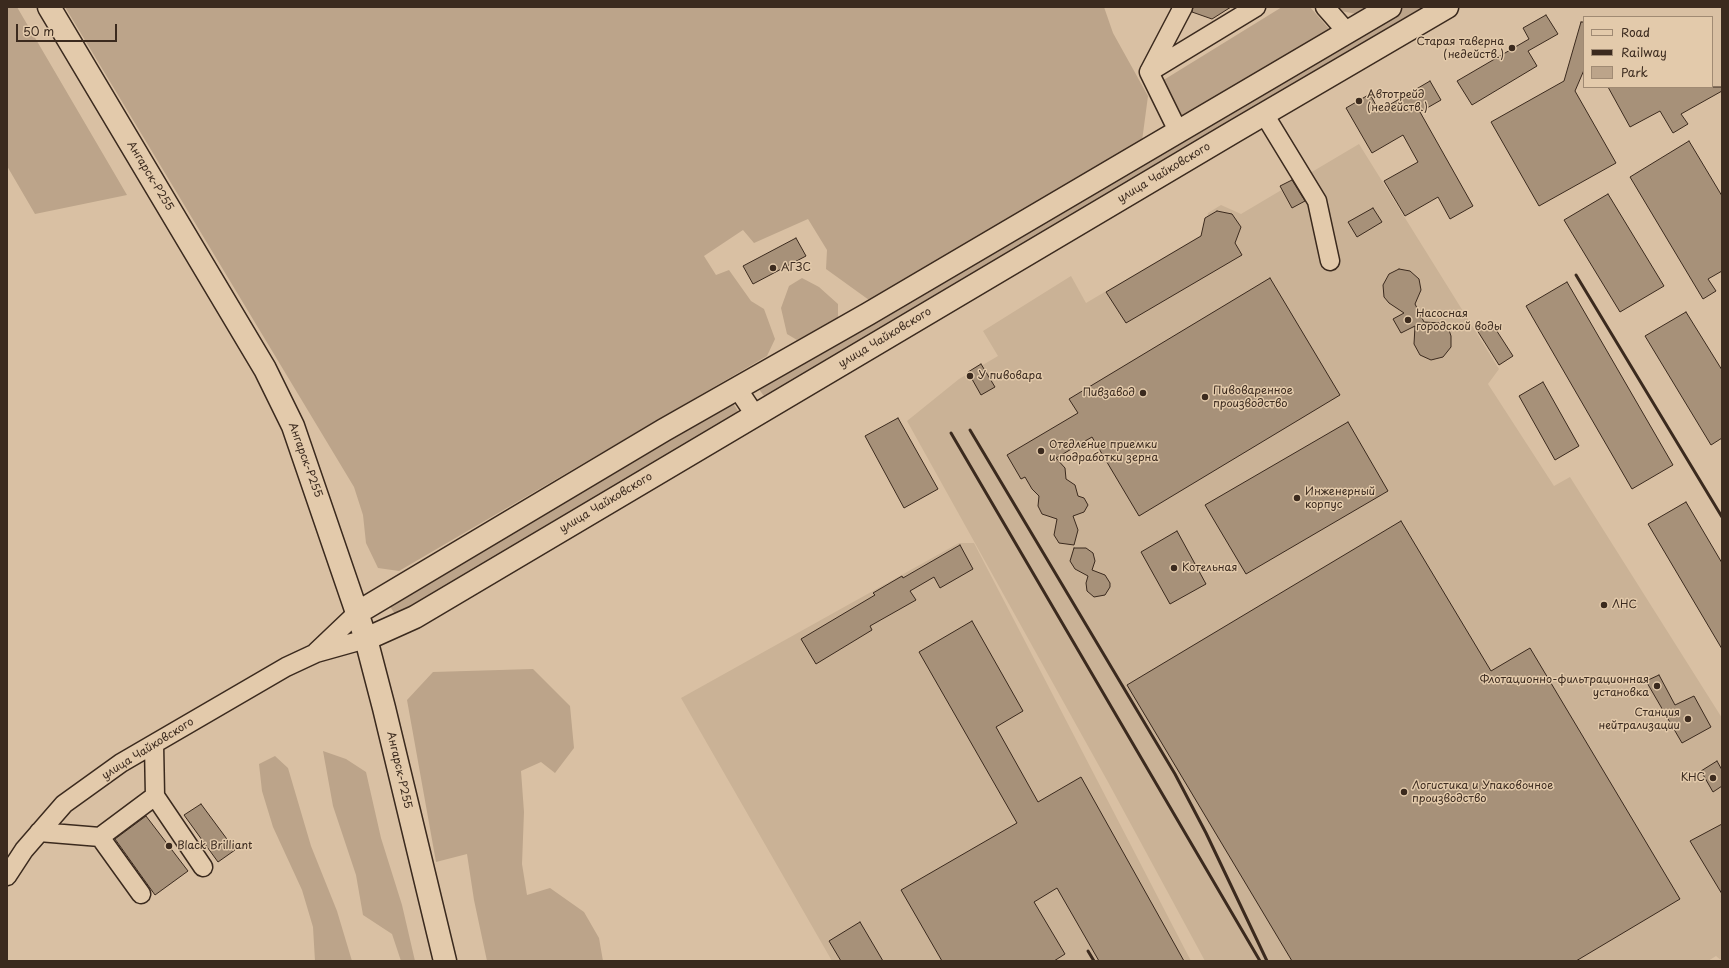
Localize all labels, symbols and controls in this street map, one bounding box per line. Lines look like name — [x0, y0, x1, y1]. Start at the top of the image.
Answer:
scale bar — [18, 16, 119, 42]
legend — [1583, 16, 1713, 88]
text: 50 m — [23, 22, 54, 40]
text: Road — [1621, 23, 1650, 41]
place label: Старая таверна (недейств.) — [1416, 35, 1504, 61]
marker: Старая таверна (недейств.) — [1507, 43, 1517, 53]
text: Railway — [1621, 43, 1667, 61]
text: Park — [1621, 63, 1648, 81]
place label: Автотрейд (недейств.) — [1367, 88, 1428, 114]
marker: Автотрейд (недейств.) — [1354, 96, 1364, 106]
street label: Ангарск-Р255 — [124, 139, 176, 213]
street label: улица Чайковского — [1115, 140, 1213, 206]
place label: АГЗС — [781, 261, 811, 275]
marker: АГЗС — [768, 263, 778, 273]
street label: улица Чайковского — [836, 305, 934, 371]
place label: Насосная городской воды — [1416, 307, 1502, 333]
marker: Насосная городской воды — [1403, 315, 1413, 325]
place label: У пивовара — [978, 369, 1042, 383]
marker: У пивовара — [965, 371, 975, 381]
place label: Пивоваренное производство — [1213, 384, 1293, 410]
place label: Пивзавод — [1083, 386, 1135, 400]
marker: Пивзавод — [1138, 388, 1148, 398]
marker: Пивоваренное производство — [1200, 392, 1210, 402]
street label: Ангарск-Р255 — [285, 421, 325, 499]
place label: Отедление приемки и подработки зерна — [1049, 438, 1158, 464]
marker: Отедление приемки и подработки зерна — [1036, 446, 1046, 456]
street label: улица Чайковского — [557, 470, 655, 536]
place label: Инженерный корпус — [1305, 485, 1375, 511]
marker: Инженерный корпус — [1292, 493, 1302, 503]
place label: Котельная — [1182, 561, 1237, 575]
marker: Котельная — [1169, 563, 1179, 573]
place label: ЛНС — [1612, 598, 1637, 612]
marker: ЛНС — [1599, 600, 1609, 610]
place label: Флотационно-фильтрационная установка — [1480, 673, 1649, 699]
marker: Флотационно-фильтрационная установка — [1652, 681, 1662, 691]
place label: Станция нейтрализации — [1598, 706, 1680, 732]
marker: Станция нейтрализации — [1683, 714, 1693, 724]
street label: улица Чайковского — [100, 715, 196, 783]
street label: Ангарск-Р255 — [384, 730, 414, 810]
place label: КНС — [1681, 771, 1705, 785]
marker: КНС — [1708, 773, 1718, 783]
place label: Логистика и Упаковочное производство — [1412, 779, 1553, 805]
marker: Логистика и Упаковочное производство — [1399, 787, 1409, 797]
place label: Black Brilliant — [177, 839, 253, 853]
marker: Black Brilliant — [164, 841, 174, 851]

